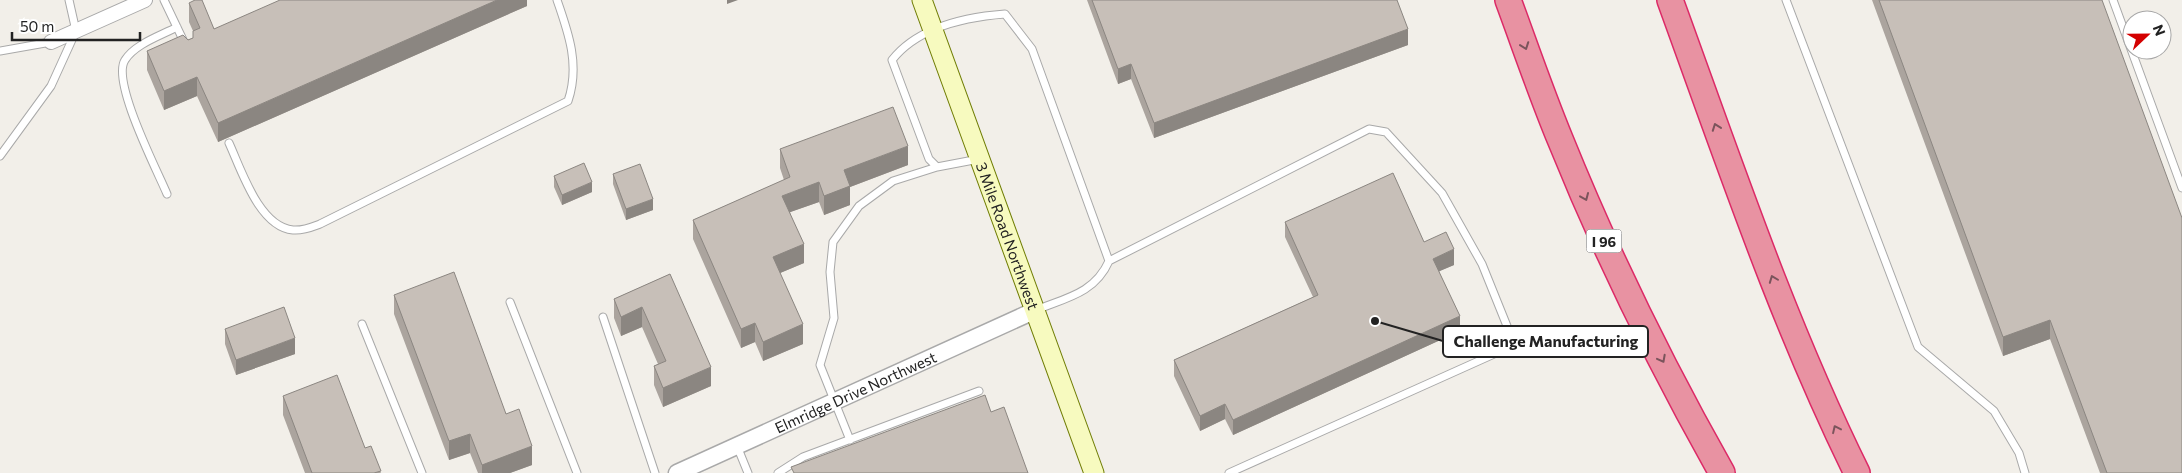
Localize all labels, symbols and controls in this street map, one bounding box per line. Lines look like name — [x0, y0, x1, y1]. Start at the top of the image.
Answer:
scale bar — [12, 10, 140, 42]
north arrow — [2122, 10, 2172, 60]
text: 50 m — [20, 17, 54, 35]
text: N — [2150, 22, 2169, 38]
one-way arrow — [1519, 41, 1529, 49]
one-way arrow — [1712, 123, 1722, 132]
street label: 3 Mile Road Northwest — [973, 160, 1043, 312]
one-way arrow — [1578, 192, 1589, 201]
road number: I 96 — [1586, 230, 1622, 252]
one-way arrow — [1769, 275, 1779, 284]
callout: Challenge Manufacturing — [1443, 326, 1648, 357]
text: Challenge Manufacturing — [1454, 331, 1639, 350]
street label: Elmridge Drive Northwest — [772, 347, 939, 437]
one-way arrow — [1656, 354, 1666, 363]
one-way arrow — [1831, 425, 1842, 434]

